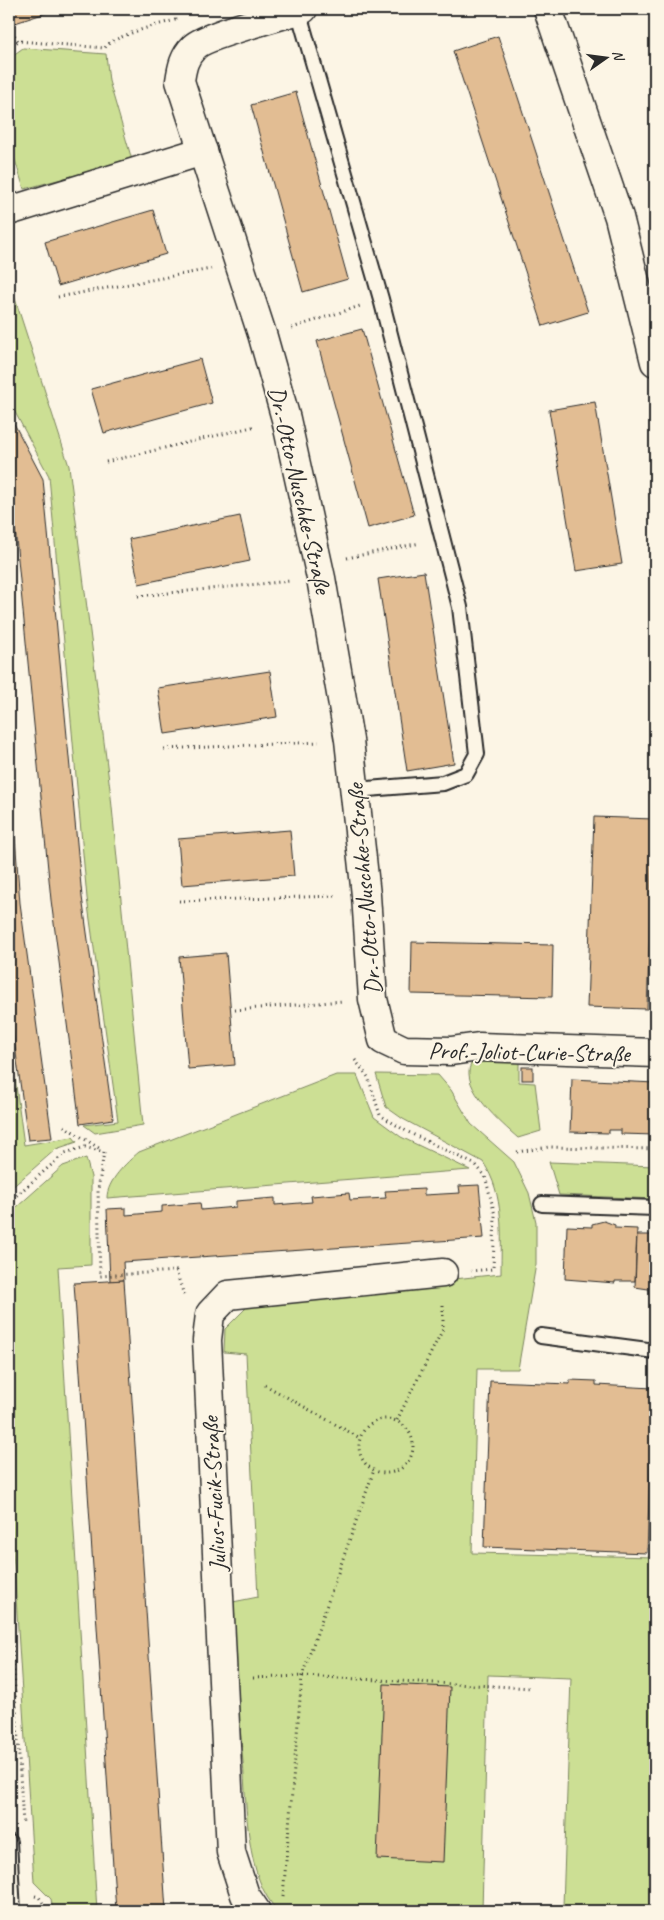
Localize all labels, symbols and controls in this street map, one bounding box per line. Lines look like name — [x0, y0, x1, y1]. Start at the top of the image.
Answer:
north arrow — [582, 32, 632, 82]
text: N — [609, 49, 628, 63]
street label: Dr.-Otto-Nuschke-Straße — [262, 384, 339, 599]
street label: Dr.-Otto-Nuschke-Straße — [340, 780, 388, 996]
street label: Prof.-Joliot-Curie-Straße — [428, 1035, 632, 1069]
street label: Julius-Fucik-Straße — [195, 1414, 233, 1573]

